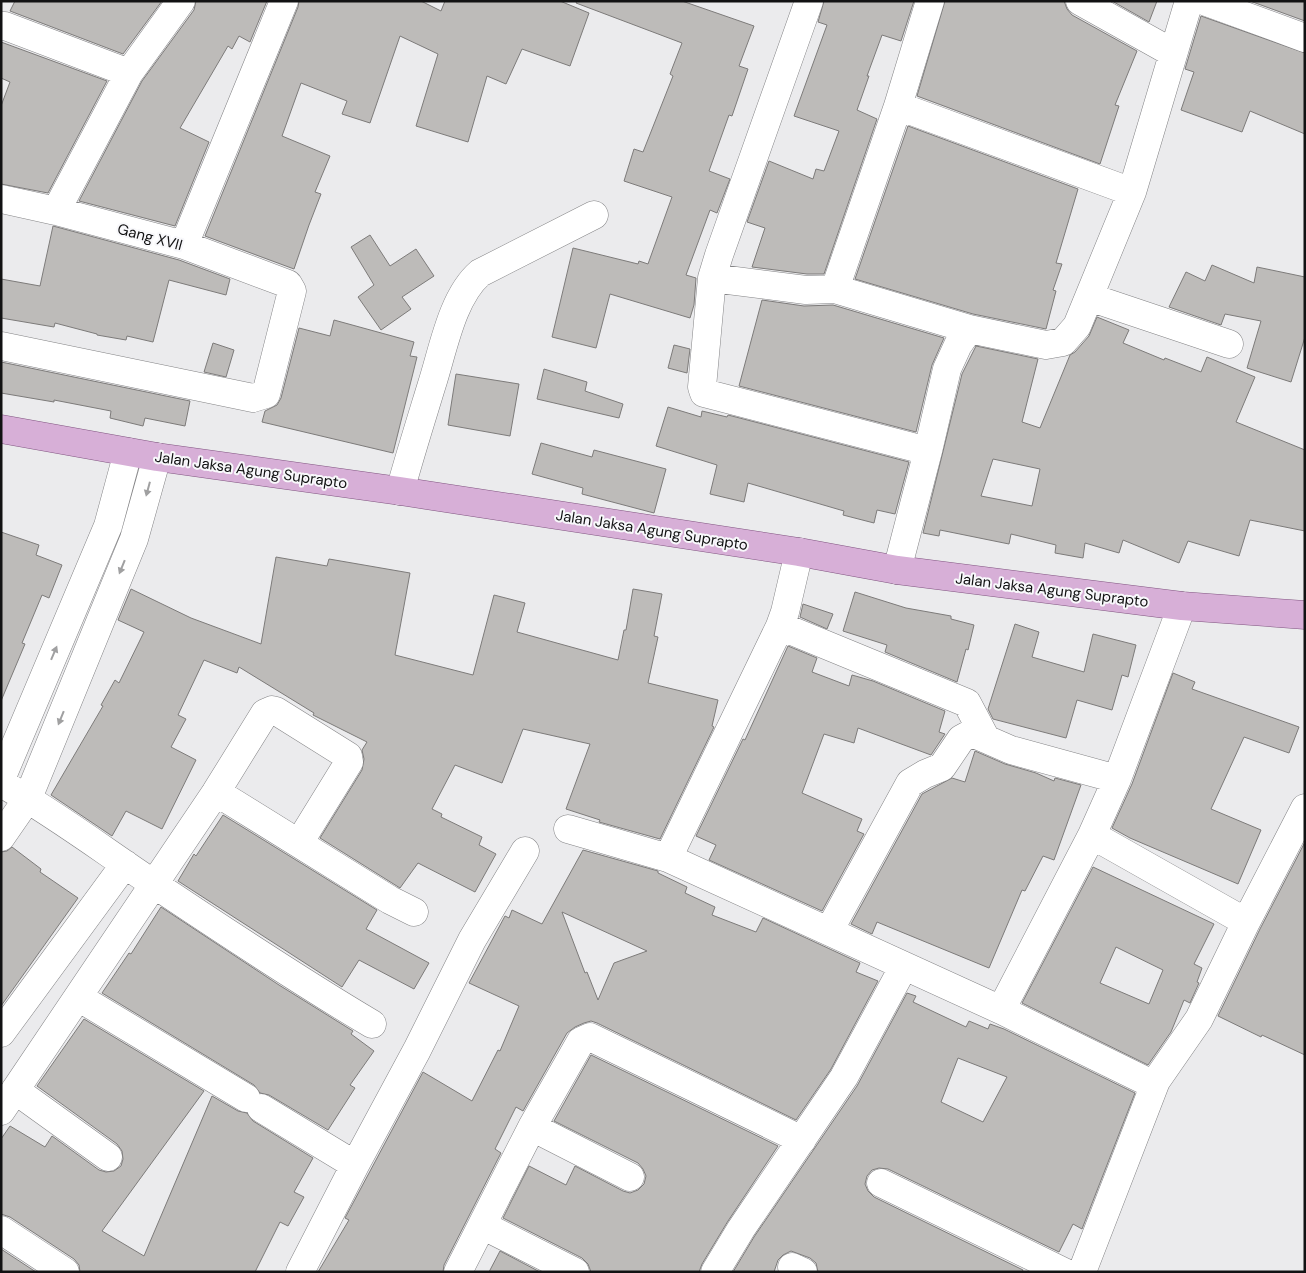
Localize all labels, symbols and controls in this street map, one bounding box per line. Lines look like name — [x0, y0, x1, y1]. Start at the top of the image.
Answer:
street label: Gang XVII — [115, 219, 185, 255]
street label: Jalan Jaksa Agung Suprapto — [153, 447, 349, 493]
one-way arrow — [143, 482, 151, 497]
street label: Jalan Jaksa Agung Suprapto — [555, 505, 750, 555]
one-way arrow — [118, 560, 126, 575]
street label: Jalan Jaksa Agung Suprapto — [954, 568, 1150, 612]
one-way arrow — [51, 646, 58, 661]
one-way arrow — [56, 711, 64, 725]

